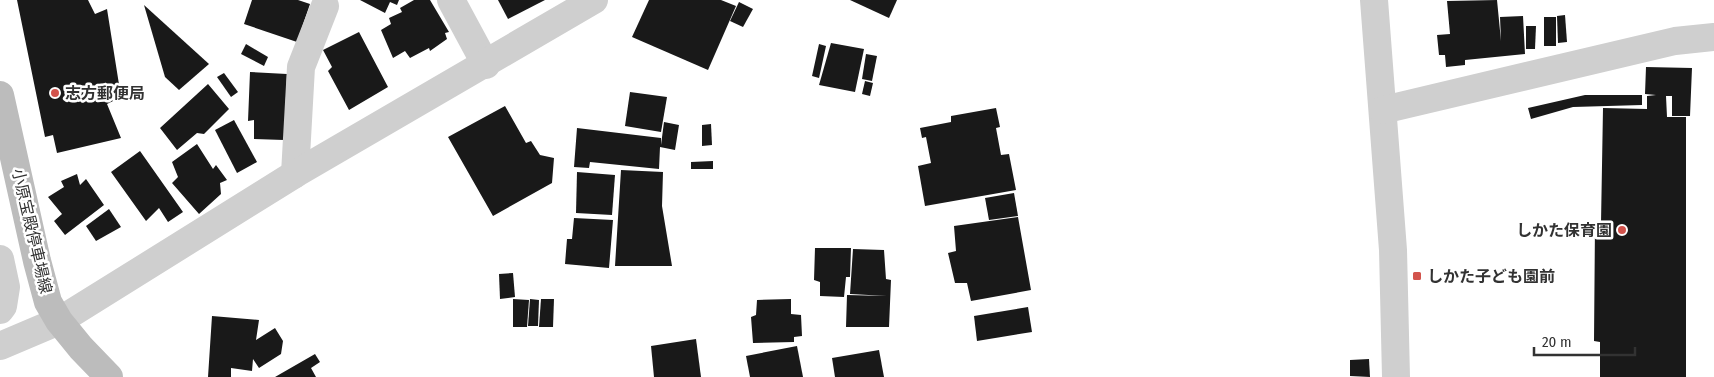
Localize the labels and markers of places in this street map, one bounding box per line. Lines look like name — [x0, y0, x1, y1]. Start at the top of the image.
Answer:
place label: 志方郵便局 — [65, 84, 145, 103]
marker: 志方郵便局 — [49, 87, 61, 99]
place label: しかた保育園 — [1516, 221, 1612, 240]
marker: しかた保育園 — [1616, 224, 1628, 236]
place label: しかた子ども園前 — [1427, 267, 1555, 286]
marker: しかた子ども園前 — [1411, 270, 1423, 282]

